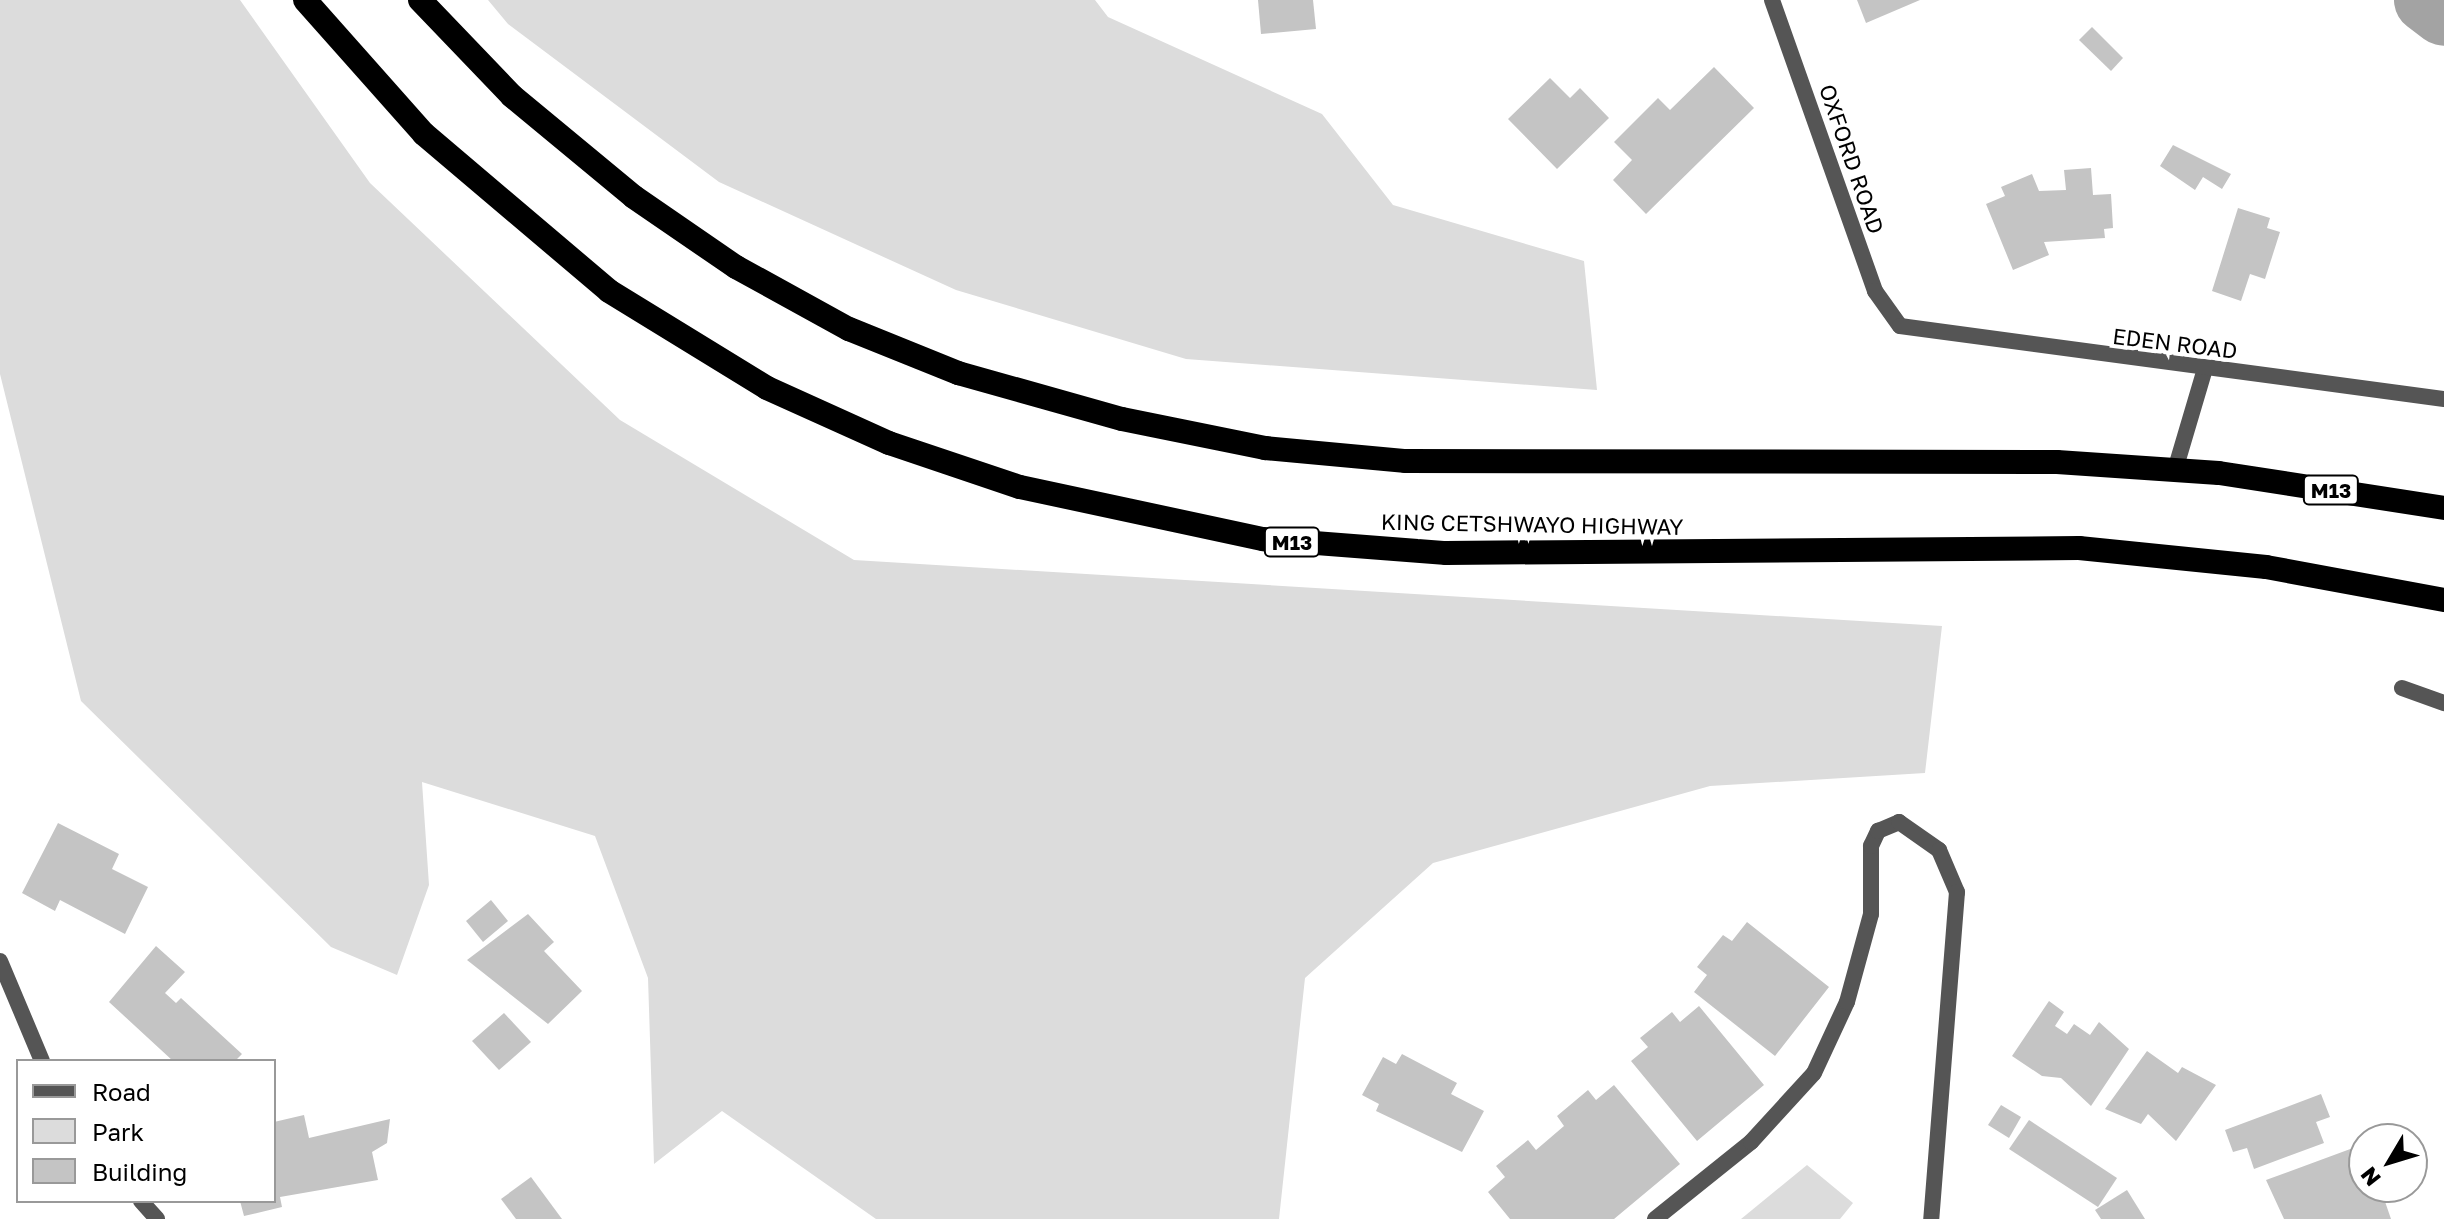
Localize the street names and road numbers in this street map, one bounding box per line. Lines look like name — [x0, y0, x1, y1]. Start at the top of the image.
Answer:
street label: OXFORD ROAD — [1814, 81, 1890, 237]
street label: EDEN ROAD — [2111, 322, 2239, 364]
road number: M13 — [2301, 474, 2361, 506]
street label: KING CETSHWAYO HIGHWAY — [1381, 508, 1683, 540]
road number: M13 — [1262, 526, 1322, 558]

